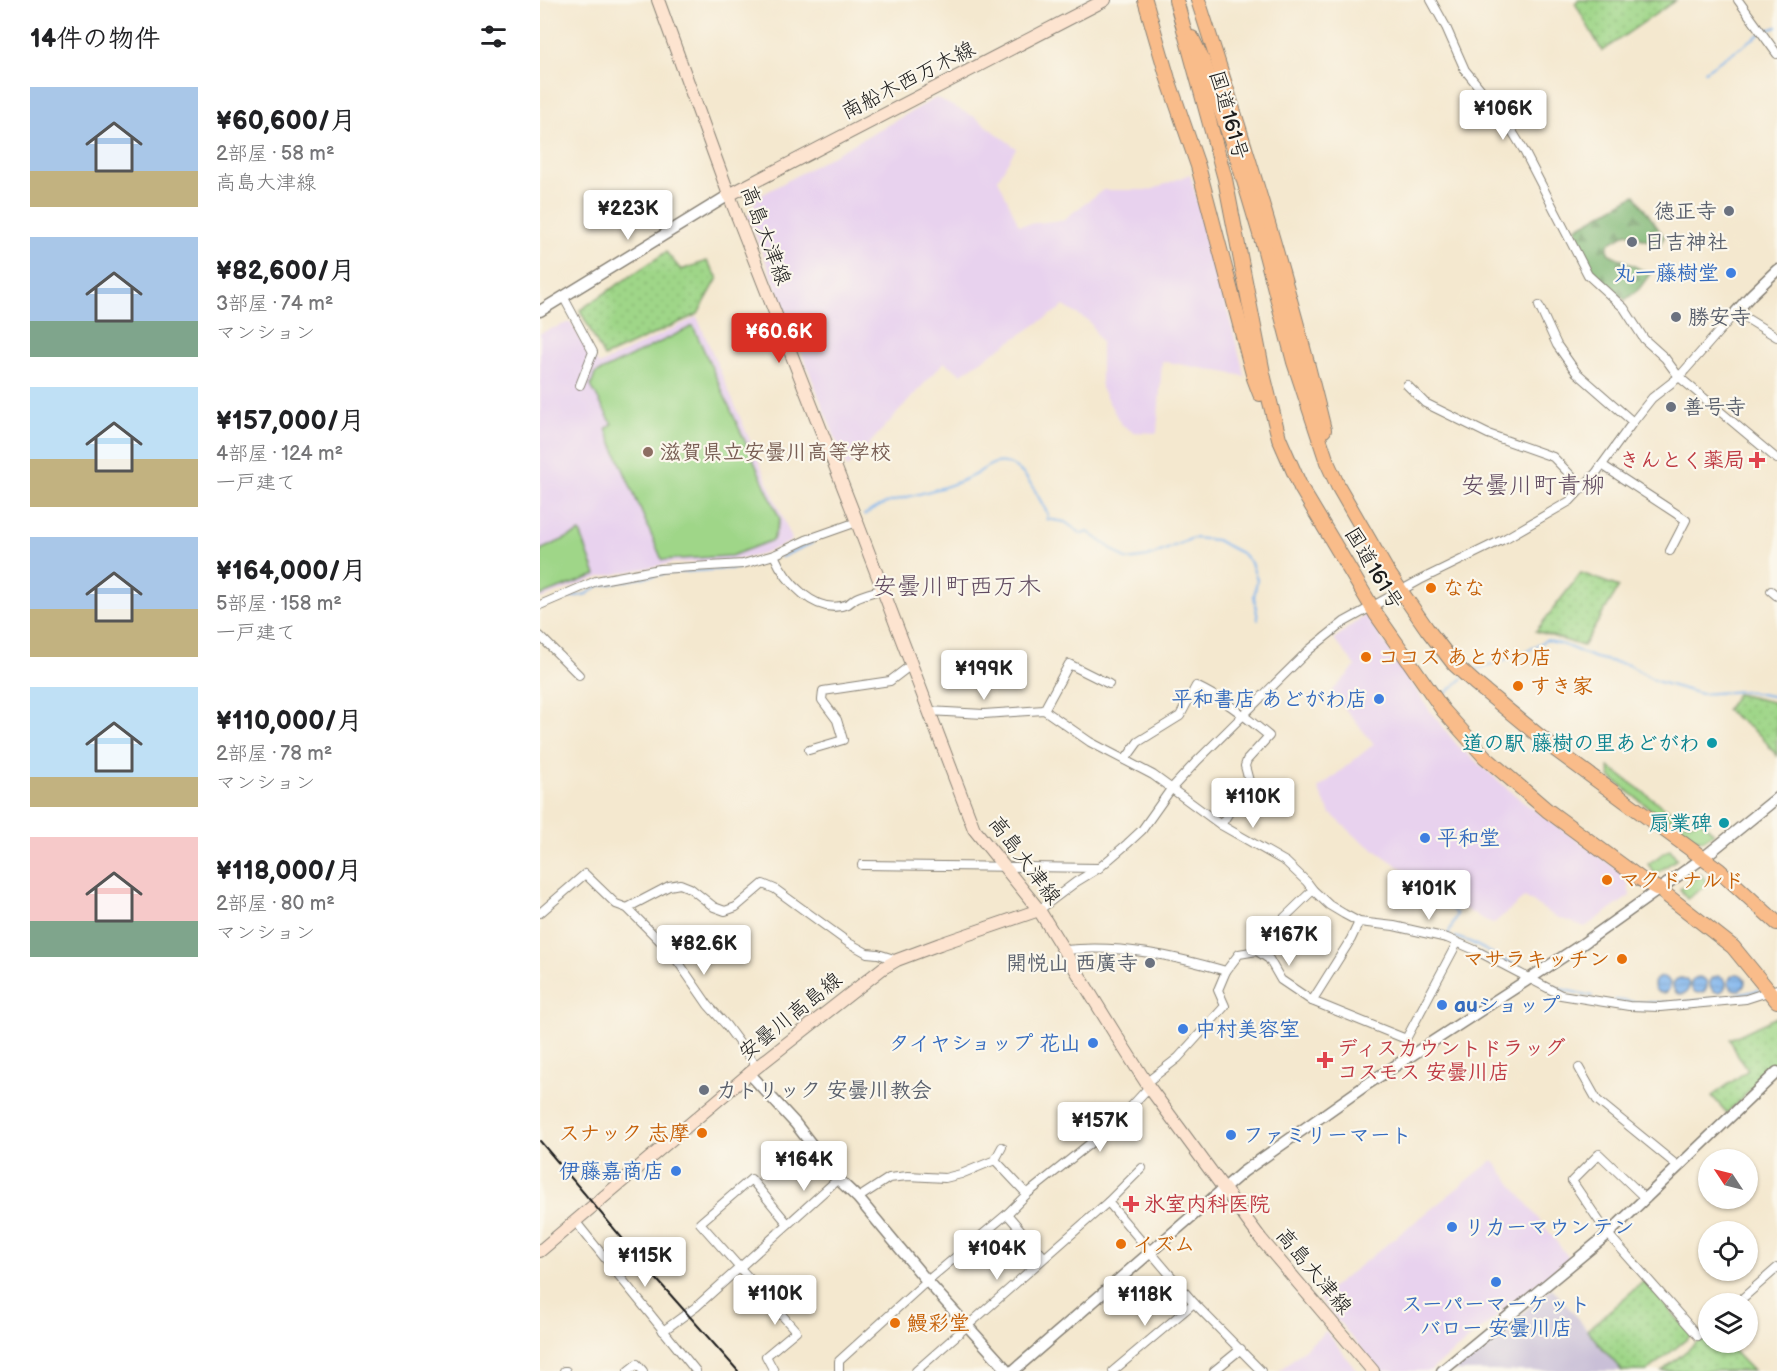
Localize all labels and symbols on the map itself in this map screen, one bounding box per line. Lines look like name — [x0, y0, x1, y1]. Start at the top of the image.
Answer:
street label: 南船木西万木線 — [837, 36, 979, 125]
street label: 国道161号 — [1204, 67, 1253, 163]
pin: ¥106K — [1461, 90, 1545, 141]
street label: 高島大津線 — [735, 182, 796, 289]
pin: ¥223K — [586, 190, 670, 241]
place label: 徳正寺 — [1654, 199, 1717, 224]
marker: 徳正寺 — [1722, 204, 1736, 218]
place label: 日吉神社 — [1644, 230, 1728, 255]
marker: 日吉神社 — [1625, 235, 1639, 249]
place label: 丸一藤樹堂 — [1614, 261, 1719, 286]
marker: 丸一藤樹堂 — [1724, 266, 1738, 280]
place label: 勝安寺 — [1688, 305, 1751, 330]
marker: 勝安寺 — [1669, 310, 1683, 324]
pin: ¥60.6K — [730, 313, 828, 364]
place label: 善号寺 — [1683, 395, 1746, 420]
marker: 善号寺 — [1664, 400, 1678, 414]
place label: 滋賀県立安曇川高等学校 — [660, 440, 891, 465]
marker: 滋賀県立安曇川高等学校 — [641, 445, 655, 459]
place label: きんとく薬局 — [1619, 448, 1745, 473]
marker: きんとく薬局 — [1750, 453, 1764, 467]
district label: 安曇川町青柳 — [1461, 471, 1605, 500]
street label: 国道161号 — [1339, 522, 1408, 614]
district label: 安曇川町西万木 — [873, 572, 1041, 601]
place label: なな — [1443, 576, 1485, 601]
marker: なな — [1424, 581, 1438, 595]
place label: ココス あとがわ店 — [1378, 645, 1552, 670]
pin: ¥199K — [942, 650, 1026, 701]
marker: ココス あとがわ店 — [1359, 650, 1373, 664]
place label: すき家 — [1530, 674, 1593, 699]
marker: すき家 — [1511, 679, 1525, 693]
place label: 平和書店 あどがわ店 — [1171, 687, 1367, 712]
marker: 平和書店 あどがわ店 — [1372, 692, 1386, 706]
place label: 道の駅 藤樹の里あどがわ — [1462, 731, 1700, 756]
marker: 道の駅 藤樹の里あどがわ — [1705, 736, 1719, 750]
pin: ¥110K — [1211, 778, 1295, 829]
street label: 高島大津線 — [983, 811, 1066, 910]
place label: 扇業碑 — [1649, 811, 1712, 836]
marker: 扇業碑 — [1717, 816, 1731, 830]
place label: 平和堂 — [1437, 826, 1500, 851]
marker: 平和堂 — [1418, 831, 1432, 845]
place label: マクドナルド — [1619, 868, 1744, 893]
pin: ¥101K — [1387, 870, 1471, 921]
marker: マクドナルド — [1600, 873, 1614, 887]
pin: ¥167K — [1247, 916, 1331, 967]
pin: ¥82.6K — [655, 925, 753, 976]
place label: マサラキッチン — [1463, 947, 1610, 972]
place label: 開悦山 西廣寺 — [1006, 951, 1138, 976]
marker: マサラキッチン — [1615, 952, 1629, 966]
marker: 開悦山 西廣寺 — [1143, 956, 1157, 970]
street label: 安曇川高島線 — [733, 967, 847, 1066]
place label: auショップ — [1454, 993, 1560, 1018]
marker: auショップ — [1435, 998, 1449, 1012]
place label: 中村美容室 — [1195, 1017, 1300, 1042]
marker: 中村美容室 — [1176, 1022, 1190, 1036]
place label: タイヤショップ 花山 — [889, 1031, 1081, 1056]
marker: タイヤショップ 花山 — [1086, 1036, 1100, 1050]
place label: ディスカウントドラッグ コスモス 安曇川店 — [1337, 1036, 1565, 1085]
marker: ディスカウントドラッグ コスモス 安曇川店 — [1318, 1053, 1332, 1067]
place label: カトリック 安曇川教会 — [716, 1078, 932, 1103]
marker: カトリック 安曇川教会 — [697, 1083, 711, 1097]
pin: ¥157K — [1058, 1102, 1142, 1153]
place label: スナック 志摩 — [559, 1121, 690, 1146]
place label: ファミリーマート — [1243, 1123, 1412, 1148]
marker: スナック 志摩 — [695, 1126, 709, 1140]
marker: ファミリーマート — [1224, 1128, 1238, 1142]
pin: ¥164K — [762, 1141, 846, 1192]
north arrow — [1698, 1149, 1758, 1209]
place label: 伊藤嘉商店 — [559, 1159, 664, 1184]
marker: 伊藤嘉商店 — [669, 1164, 683, 1178]
place label: 氷室内科医院 — [1144, 1192, 1270, 1217]
marker: 氷室内科医院 — [1122, 1195, 1140, 1213]
place label: リカーマウンテン — [1464, 1215, 1635, 1240]
marker: リカーマウンテン — [1445, 1220, 1459, 1234]
street label: 高島大津線 — [1270, 1223, 1357, 1320]
pin: ¥104K — [955, 1230, 1039, 1281]
place label: イズム — [1133, 1232, 1195, 1257]
pin: ¥115K — [603, 1237, 687, 1288]
marker: イズム — [1114, 1237, 1128, 1251]
pin: ¥110K — [733, 1275, 817, 1326]
marker: スーパーマーケット バロー 安曇川店 — [1489, 1275, 1503, 1289]
pin: ¥118K — [1103, 1276, 1187, 1327]
place label: スーパーマーケット バロー 安曇川店 — [1402, 1292, 1591, 1341]
place label: 鰻彩堂 — [907, 1311, 970, 1336]
marker: 鰻彩堂 — [888, 1316, 902, 1330]

